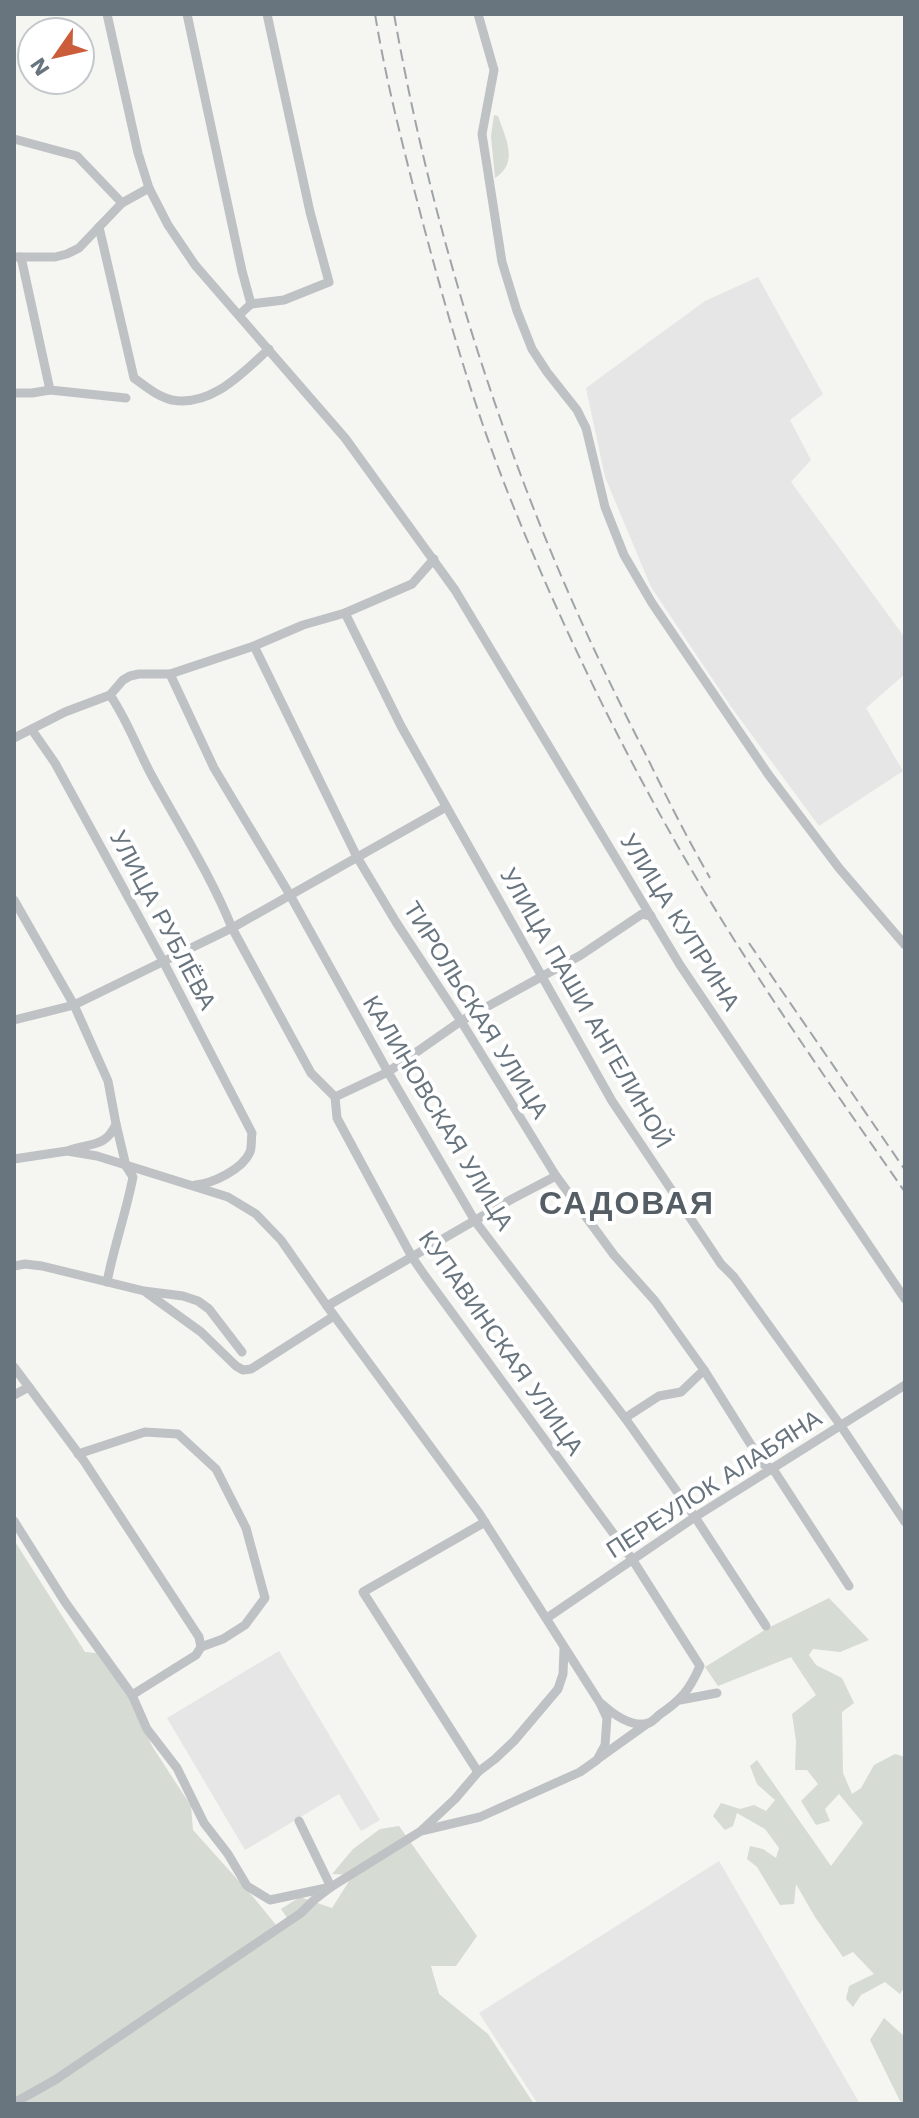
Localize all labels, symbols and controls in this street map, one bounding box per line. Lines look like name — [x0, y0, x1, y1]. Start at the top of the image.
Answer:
north arrow — [16, 16, 96, 96]
text: N — [25, 53, 55, 81]
street label: УЛИЦА РУБЛЁВА — [104, 826, 222, 1014]
street label: УЛИЦА КУПРИНА — [614, 829, 746, 1015]
street label: УЛИЦА ПАШИ АНГЕЛИНОЙ — [494, 863, 678, 1153]
street label: ТИРОЛЬСКАЯ УЛИЦА — [398, 896, 554, 1124]
street label: КАЛИНОВСКАЯ УЛИЦА — [357, 991, 519, 1235]
district label: САДОВАЯ — [539, 1184, 715, 1222]
street label: КУПАВИНСКАЯ УЛИЦА — [413, 1225, 589, 1461]
street label: ПЕРЕУЛОК АЛАБЯНА — [601, 1404, 827, 1564]

